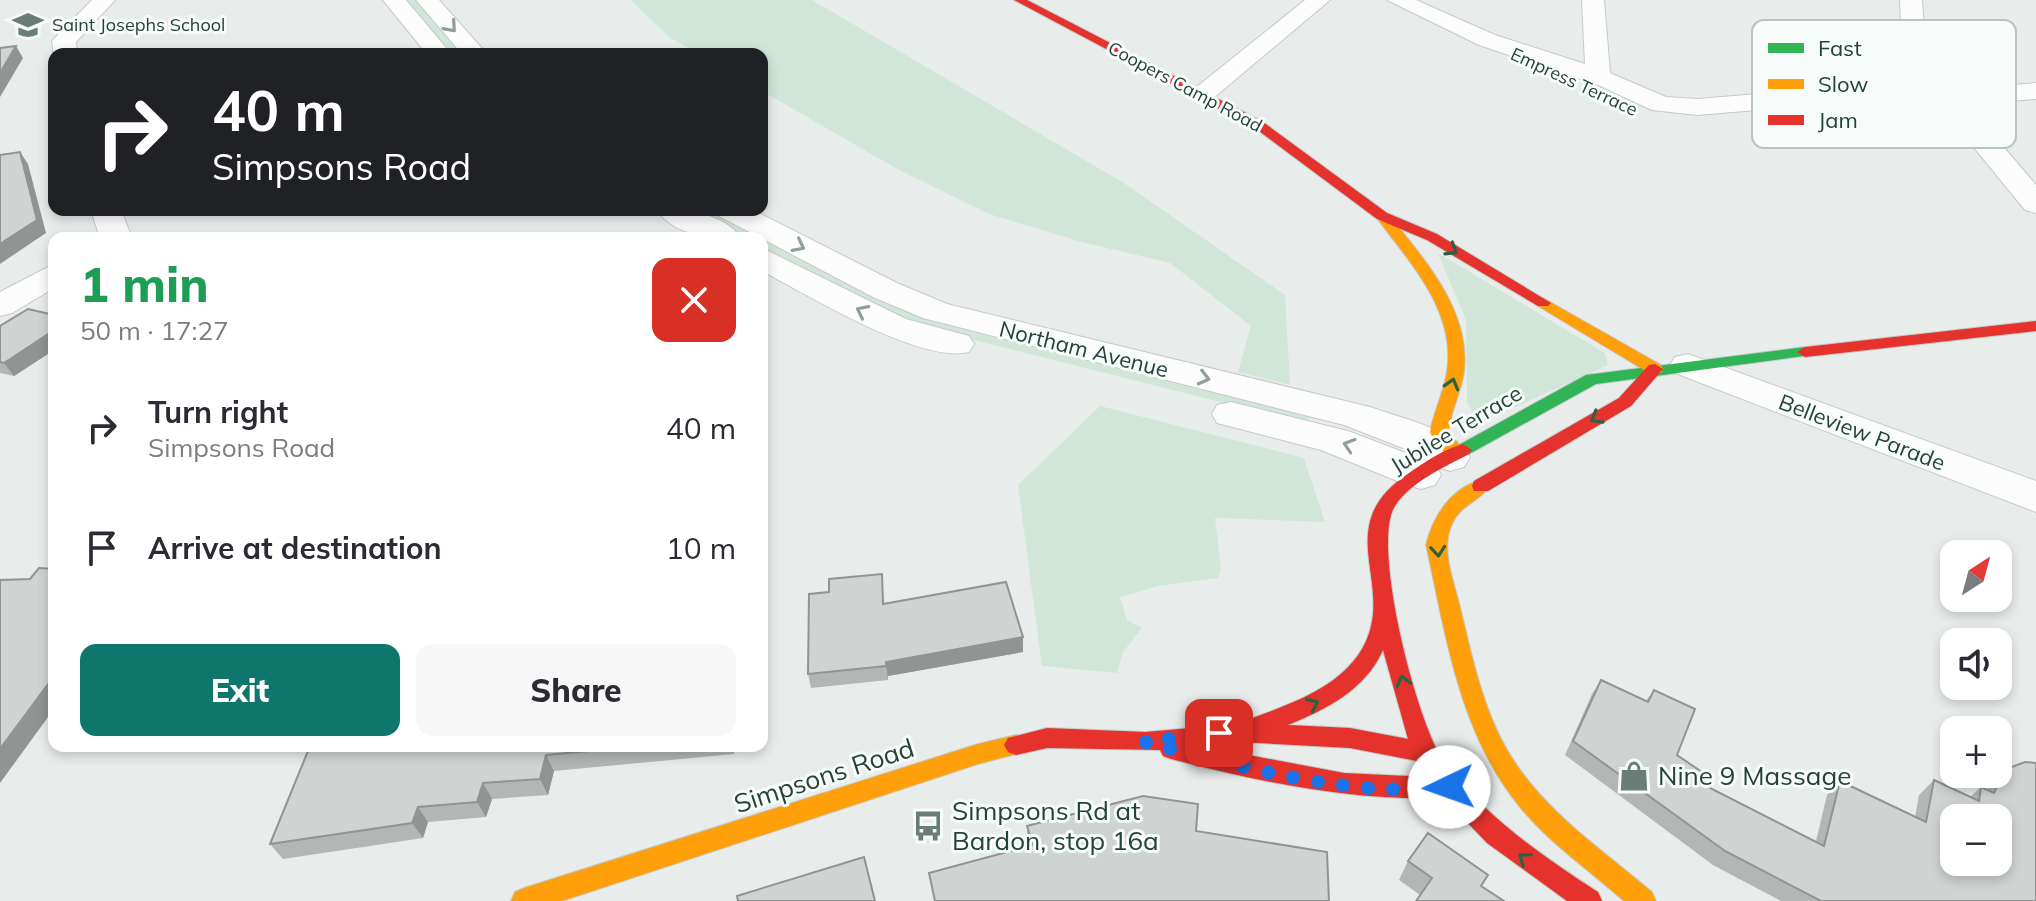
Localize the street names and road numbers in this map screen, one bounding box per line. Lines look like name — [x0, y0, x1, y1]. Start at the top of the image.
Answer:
street label: Coopers Camp Road — [1104, 36, 1266, 137]
street label: Empress Terrace — [1507, 42, 1641, 121]
street label: Northam Avenue — [997, 314, 1171, 384]
street label: Jubilee Terrace — [1385, 379, 1527, 479]
street label: Belleview Parade — [1775, 387, 1949, 477]
street label: Simpsons Road — [730, 731, 918, 820]

